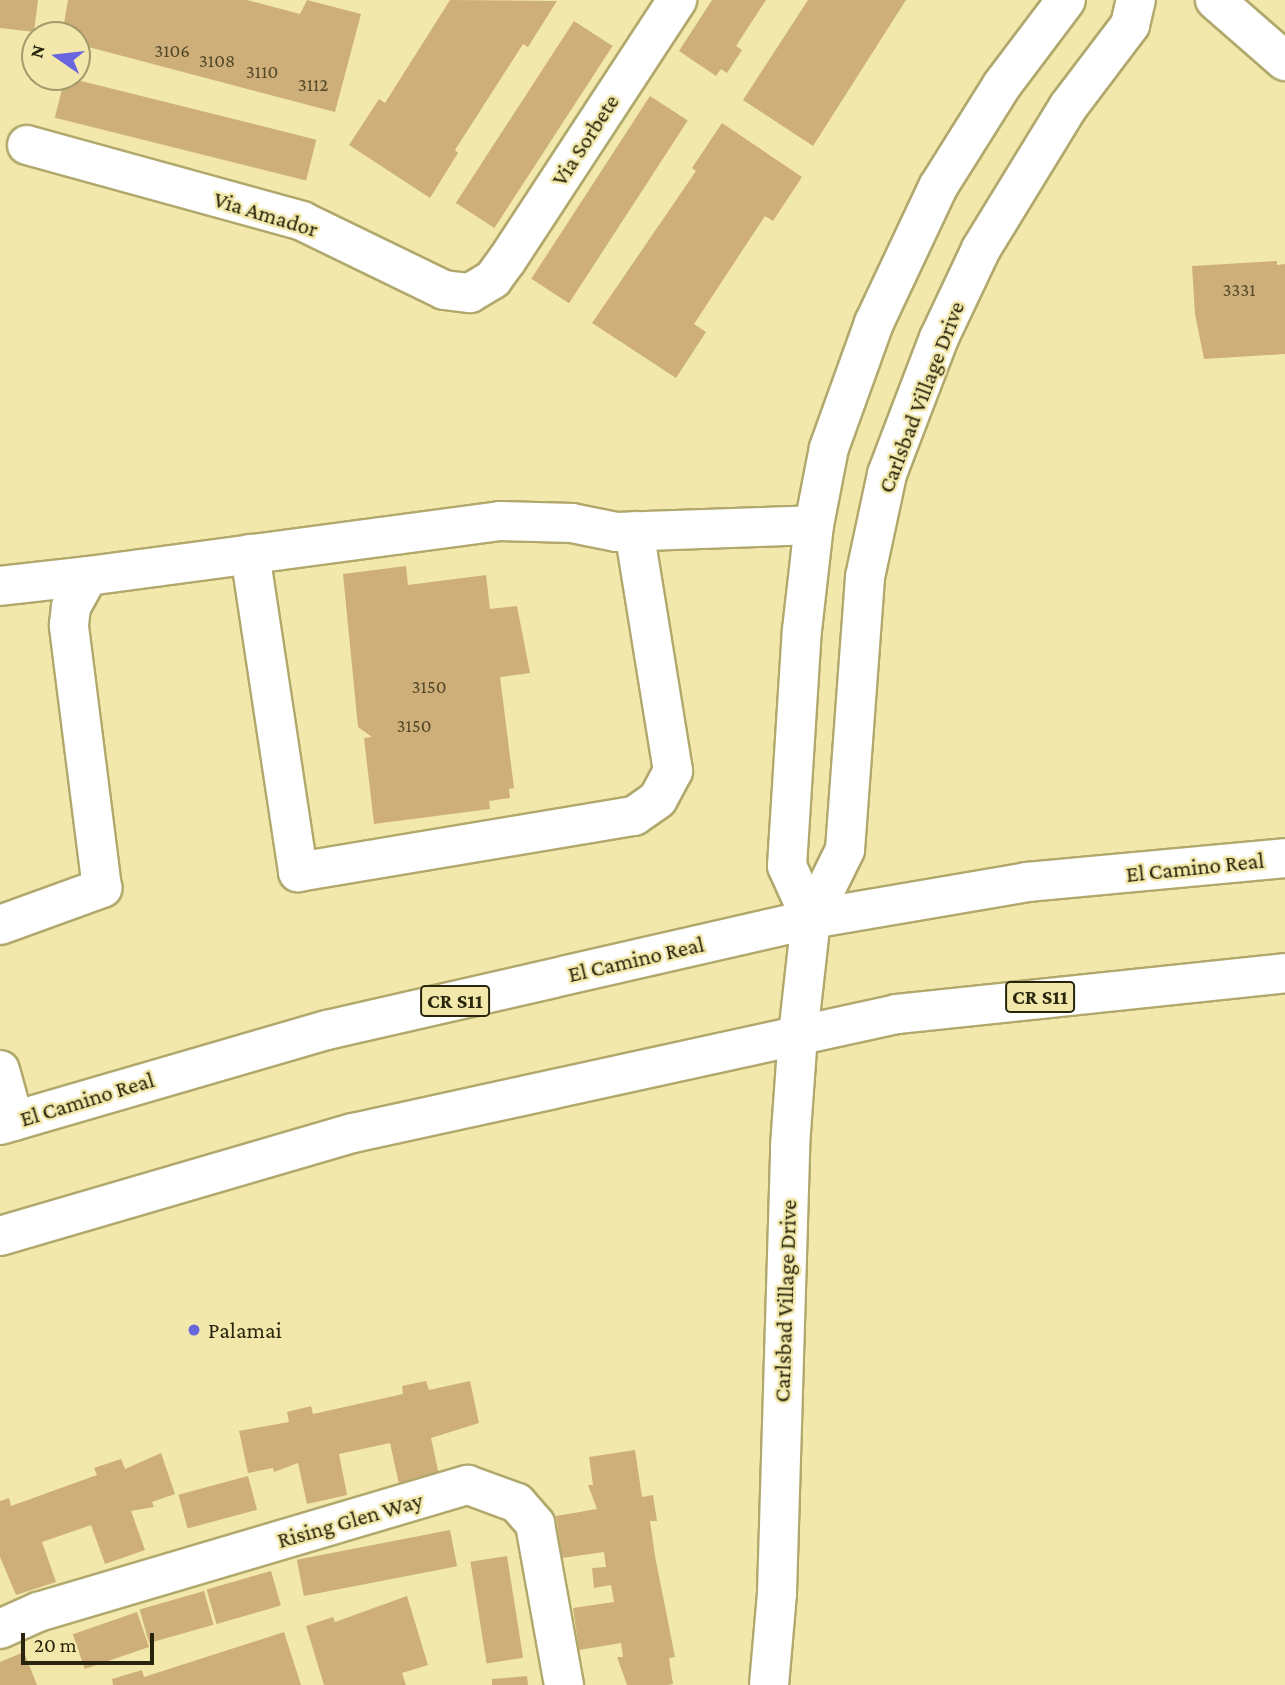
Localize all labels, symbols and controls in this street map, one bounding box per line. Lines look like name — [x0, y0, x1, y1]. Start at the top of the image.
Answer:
north arrow — [21, 21, 91, 91]
house number: 3106 — [154, 40, 190, 62]
text: N — [25, 42, 49, 60]
house number: 3108 — [199, 50, 235, 72]
house number: 3110 — [246, 61, 278, 83]
house number: 3112 — [298, 74, 328, 96]
street label: Via Sorbete — [545, 89, 625, 191]
street label: Via Amador — [211, 185, 321, 243]
house number: 3331 — [1222, 279, 1256, 301]
street label: Carlsbad Village Drive — [872, 297, 970, 497]
house number: 3150 — [411, 676, 447, 698]
house number: 3150 — [396, 715, 432, 737]
street label: El Camino Real — [1125, 846, 1265, 888]
street label: El Camino Real — [565, 930, 707, 988]
road number: CR S11 — [1005, 979, 1075, 1014]
road number: CR S11 — [420, 984, 490, 1018]
street label: El Camino Real — [17, 1066, 157, 1132]
street label: Carlsbad Village Drive — [768, 1199, 802, 1403]
place label: Palamai — [208, 1316, 282, 1344]
marker: Palamai — [186, 1322, 202, 1338]
street label: Rising Glen Way — [274, 1486, 426, 1554]
scale bar — [24, 1618, 158, 1662]
text: 20 m — [34, 1633, 77, 1657]

